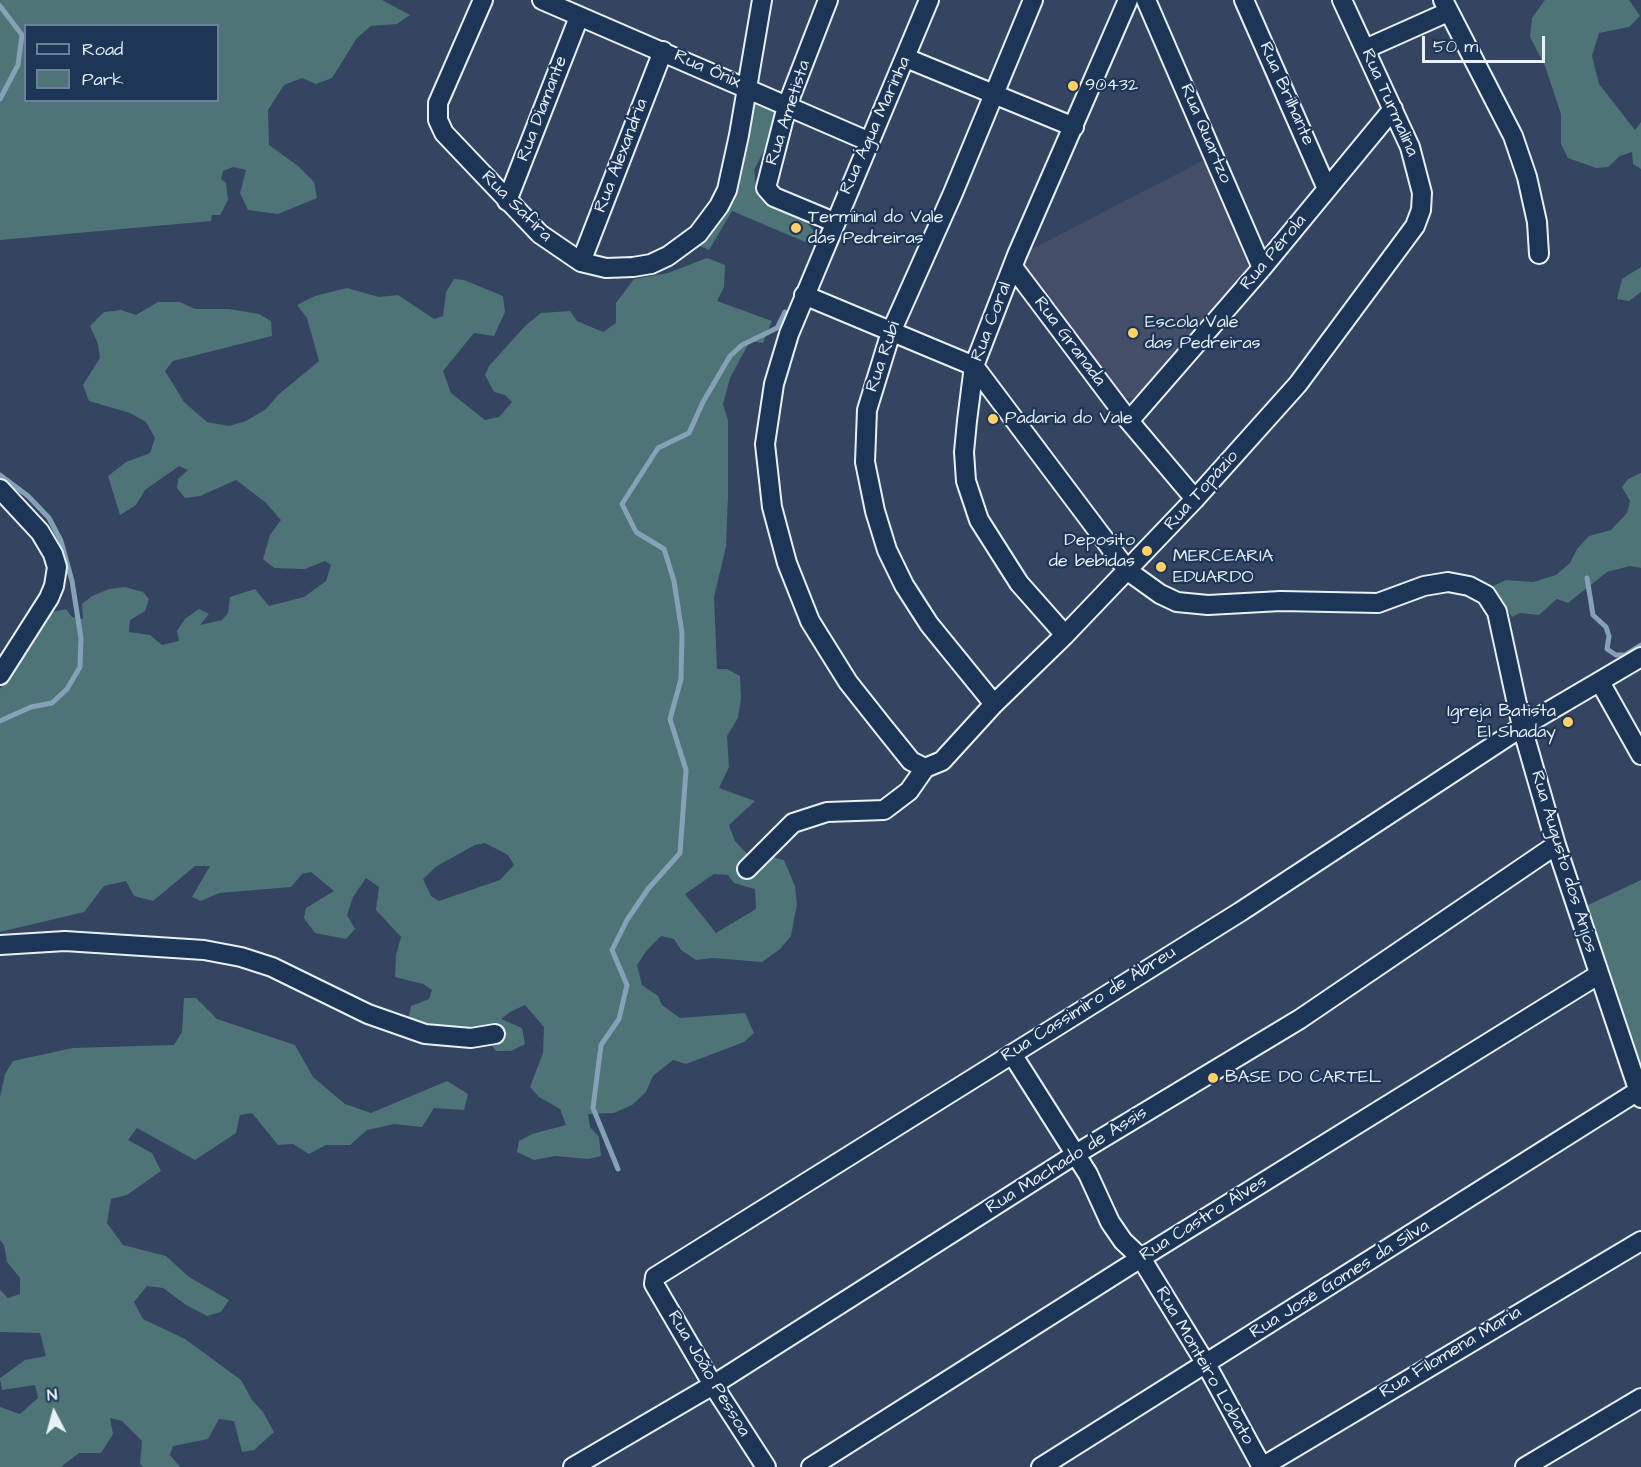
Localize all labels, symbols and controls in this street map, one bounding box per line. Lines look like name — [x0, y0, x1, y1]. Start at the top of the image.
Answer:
legend — [24, 24, 219, 102]
scale bar — [1425, 24, 1548, 62]
text: 50 m — [1433, 34, 1478, 59]
text: Road — [82, 37, 123, 62]
street label: Rua Brilhante — [1254, 39, 1318, 149]
street label: Rua Ônix — [670, 46, 744, 94]
street label: Rua Turmalina — [1356, 46, 1422, 160]
street label: Rua Diamante — [513, 53, 573, 165]
street label: Rua Água Marinha — [836, 54, 916, 198]
street label: Rua Ametista — [762, 58, 816, 168]
text: Park — [82, 67, 124, 92]
place label: 90432 — [1085, 75, 1138, 97]
marker: 90432 — [1066, 79, 1080, 93]
street label: Rua Quartzo — [1174, 81, 1236, 187]
street label: Rua Alexandria — [590, 96, 654, 216]
street label: Rua Safira — [476, 167, 556, 247]
place label: Terminal do Vale das Pedreiras — [808, 207, 943, 250]
street label: Rua Pérola — [1236, 211, 1312, 295]
marker: Terminal do Vale das Pedreiras — [789, 221, 803, 235]
street label: Rua Coral — [967, 279, 1017, 365]
street label: Rua Granada — [1028, 293, 1110, 391]
place label: Escola Vale das Pedreiras — [1145, 312, 1261, 354]
street label: Rua Rubi — [862, 319, 906, 395]
marker: Escola Vale das Pedreiras — [1126, 326, 1140, 340]
place label: Padaria do Vale — [1005, 408, 1133, 430]
marker: Padaria do Vale — [986, 412, 1000, 426]
street label: Rua Topázio — [1160, 446, 1244, 536]
place label: Deposito de bebidas — [1049, 530, 1135, 572]
marker: Deposito de bebidas — [1140, 544, 1154, 558]
place label: MERCEARIA EDUARDO — [1173, 546, 1273, 588]
marker: MERCEARIA EDUARDO — [1154, 560, 1168, 574]
place label: Igreja Batista El Shaday — [1447, 701, 1556, 744]
marker: Igreja Batista El Shaday — [1561, 715, 1575, 729]
street label: Rua Augusto dos Anjos — [1525, 768, 1601, 956]
street label: Rua Cassimiro de Abreu — [998, 942, 1180, 1068]
place label: BASE DO CARTEL — [1225, 1067, 1381, 1089]
marker: BASE DO CARTEL — [1206, 1071, 1220, 1085]
street label: Rua Machado de Assis — [982, 1103, 1152, 1219]
street label: Rua Castro Alves — [1136, 1171, 1272, 1267]
street label: Rua José Gomes da Silva — [1246, 1216, 1434, 1344]
street label: Rua Monteiro Lobato — [1150, 1283, 1258, 1449]
street label: Rua Filomena Maria — [1376, 1302, 1526, 1404]
street label: Rua João Pessoa — [662, 1307, 754, 1441]
north arrow — [24, 1383, 84, 1443]
text: N — [46, 1384, 58, 1407]

